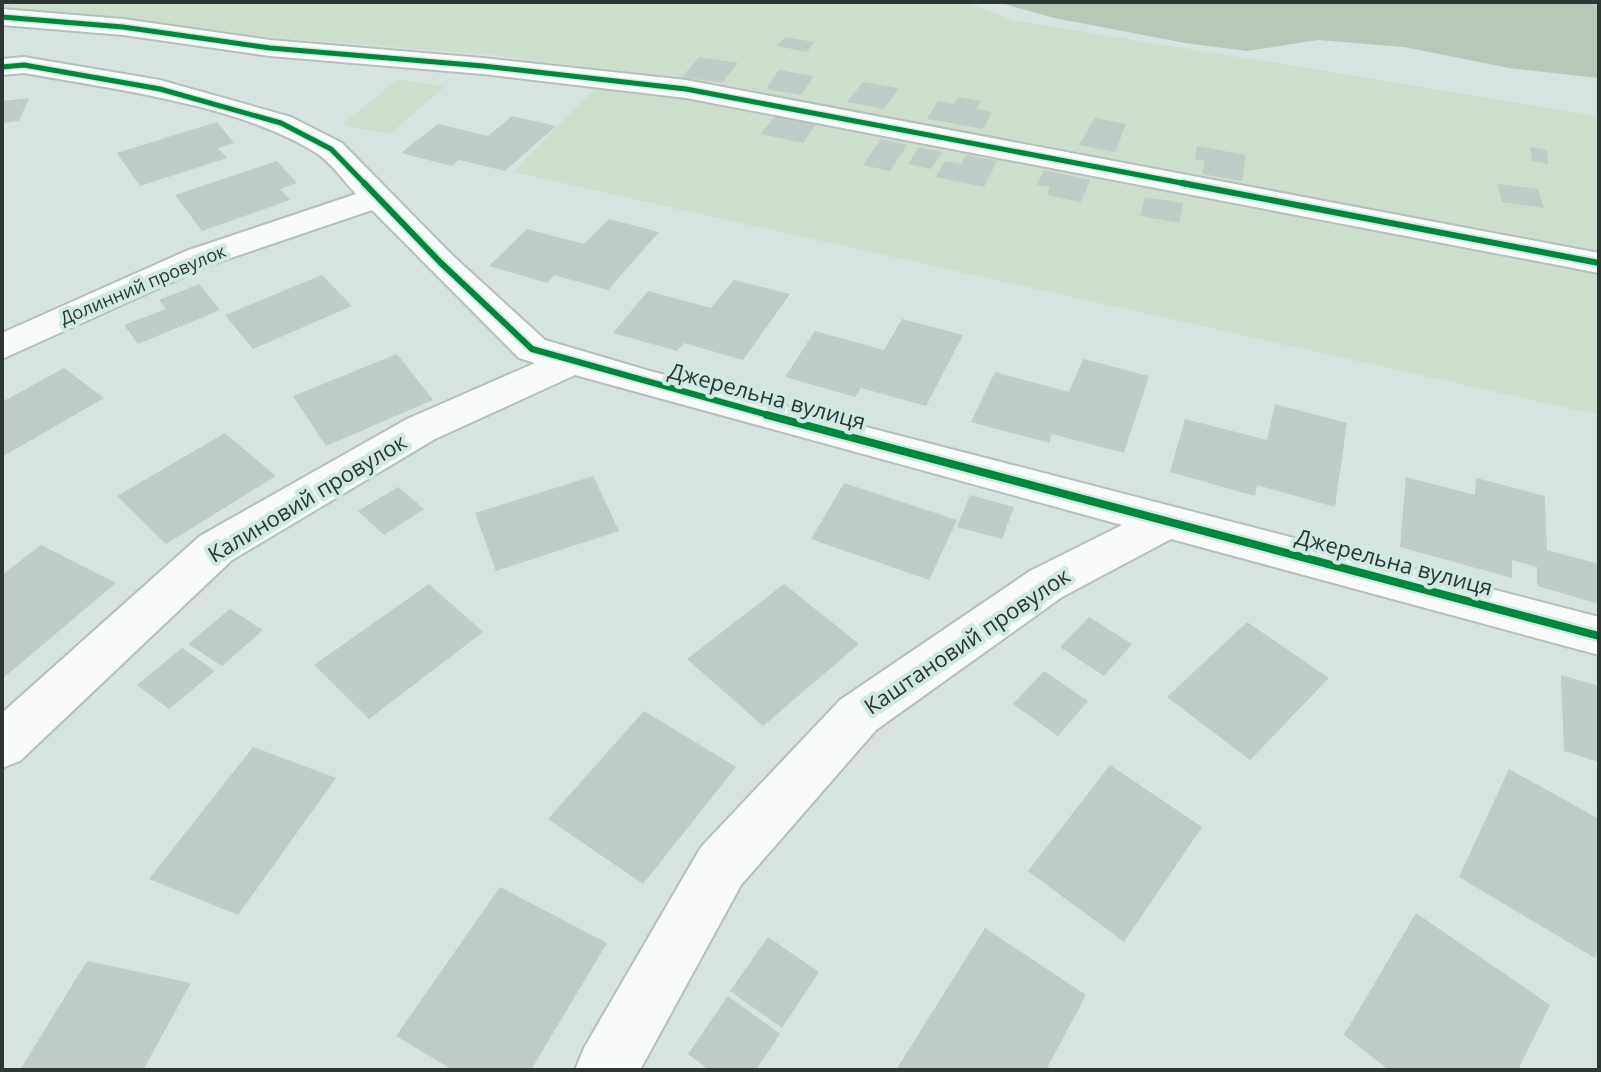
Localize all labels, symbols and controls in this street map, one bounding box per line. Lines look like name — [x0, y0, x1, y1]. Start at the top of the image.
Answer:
street label: Долинний провулок — [56, 238, 230, 330]
street label: Джерельна вулиця — [665, 354, 869, 436]
street label: Калиновий провулок — [202, 426, 412, 568]
street label: Джерельна вулиця — [1292, 520, 1496, 602]
street label: Каштановий провулок — [858, 560, 1076, 720]

